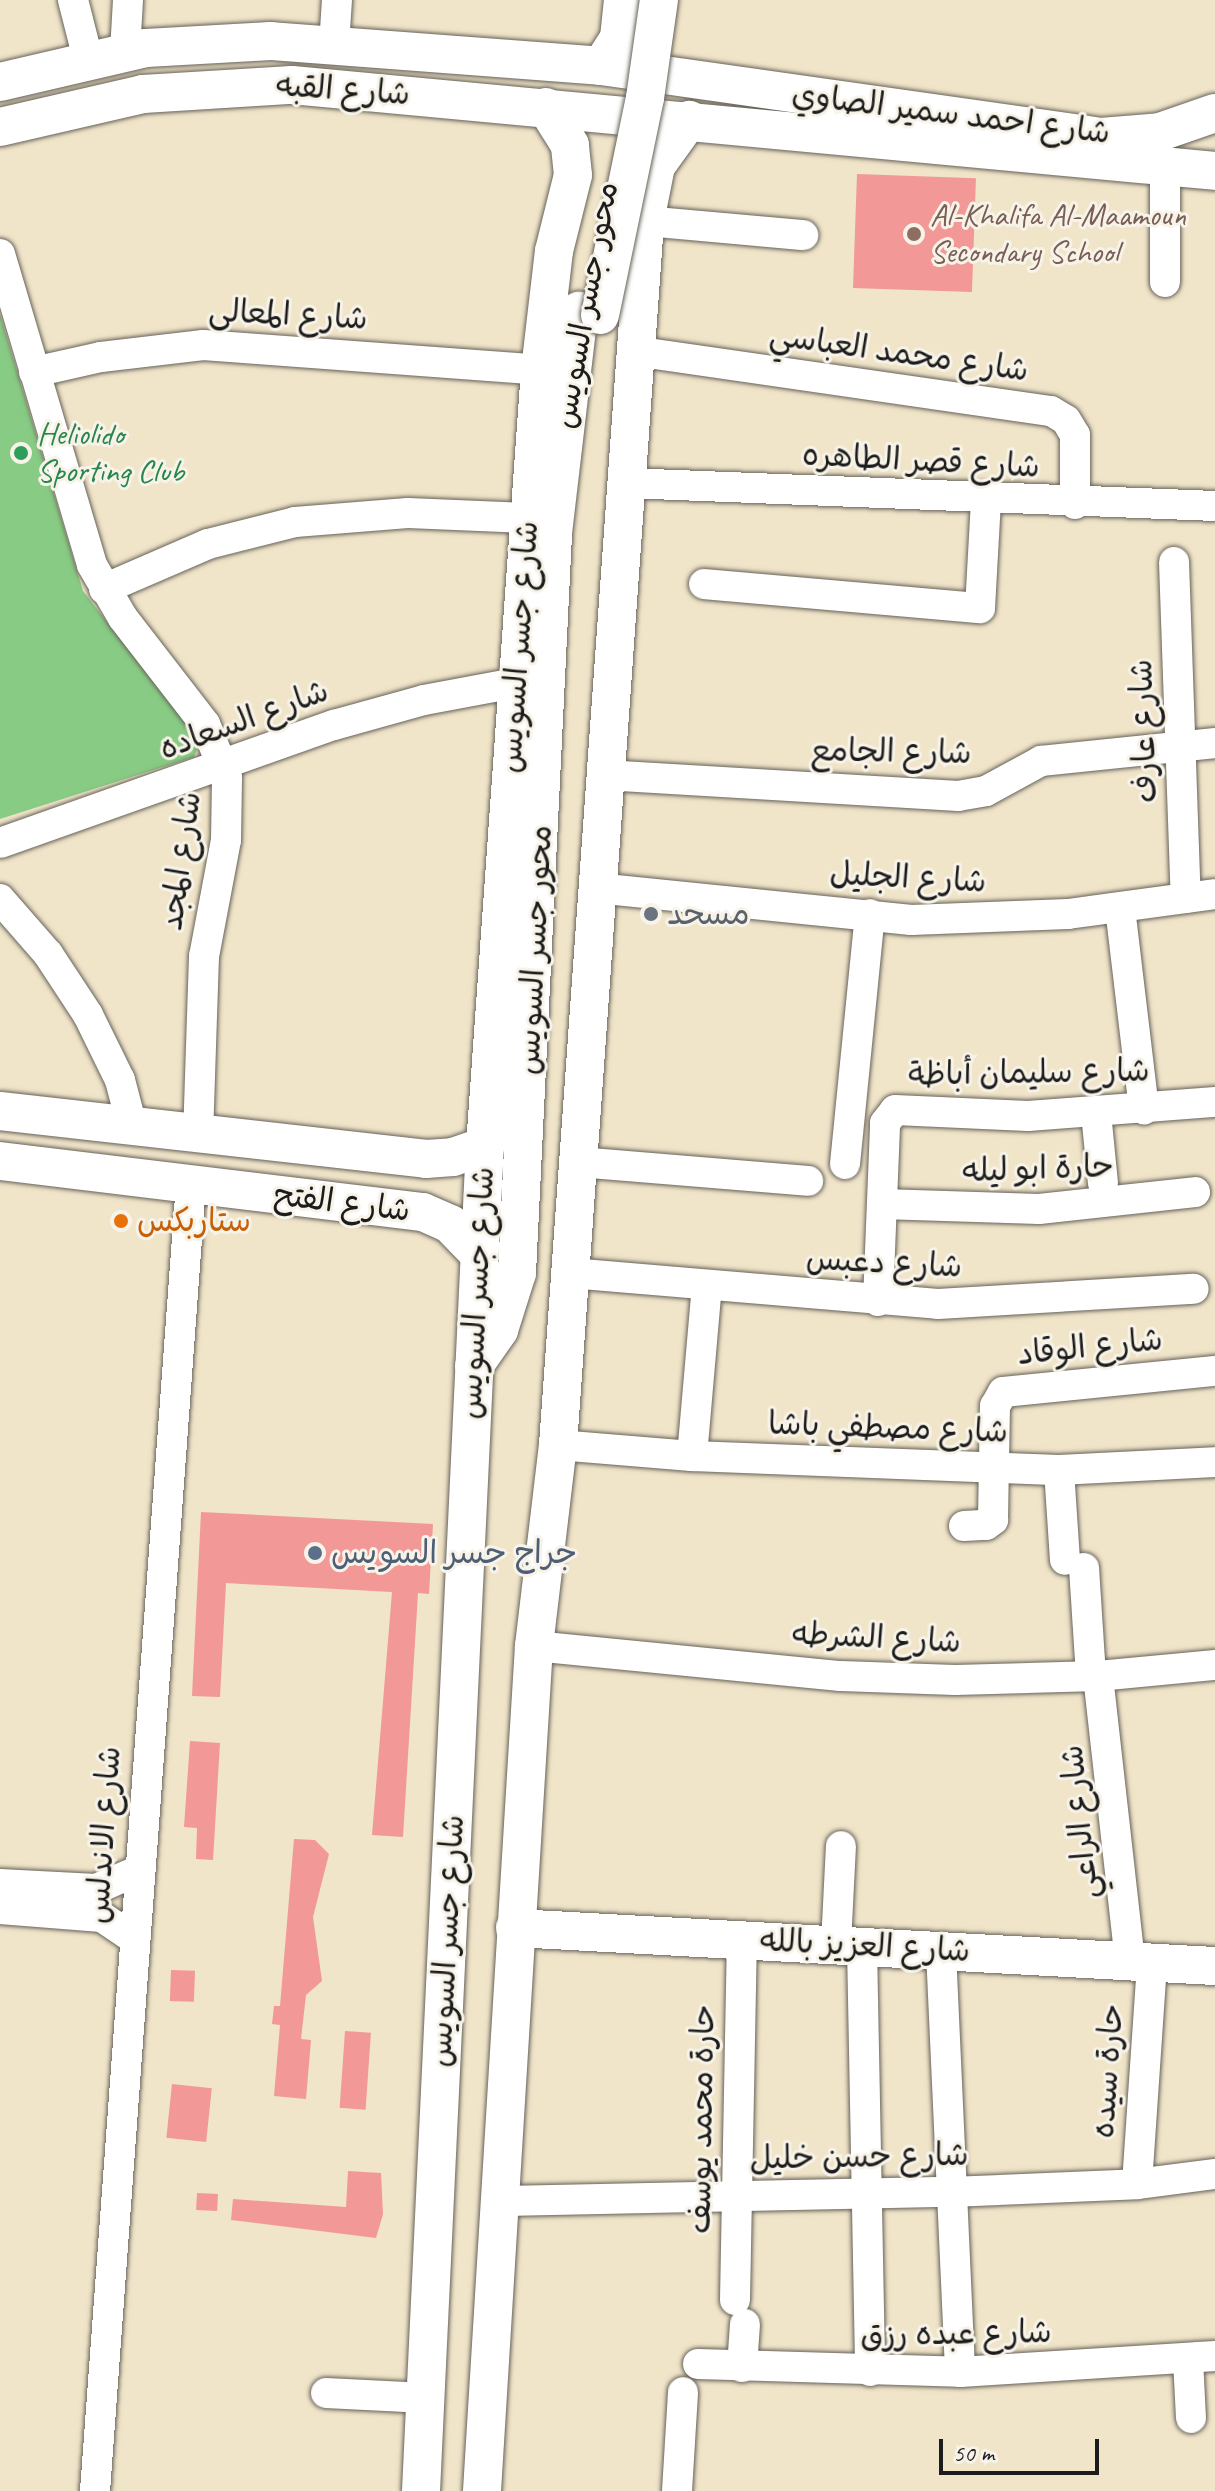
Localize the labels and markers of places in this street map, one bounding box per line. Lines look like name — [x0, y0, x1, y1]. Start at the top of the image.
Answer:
place label: Al-Khalifa Al-Maamoun Secondary School — [930, 197, 1186, 272]
marker: Al-Khalifa Al-Maamoun Secondary School — [905, 225, 923, 243]
place label: Heliolido Sporting Club — [37, 416, 184, 491]
marker: Heliolido Sporting Club — [12, 444, 30, 462]
place label: مسحد — [667, 895, 749, 933]
marker: مسحد — [642, 905, 660, 923]
place label: ستاربكس — [137, 1202, 251, 1240]
marker: ستاربكس — [112, 1212, 130, 1230]
place label: جراج جسر السويس — [331, 1534, 577, 1572]
marker: جراج جسر السويس — [306, 1544, 324, 1562]

